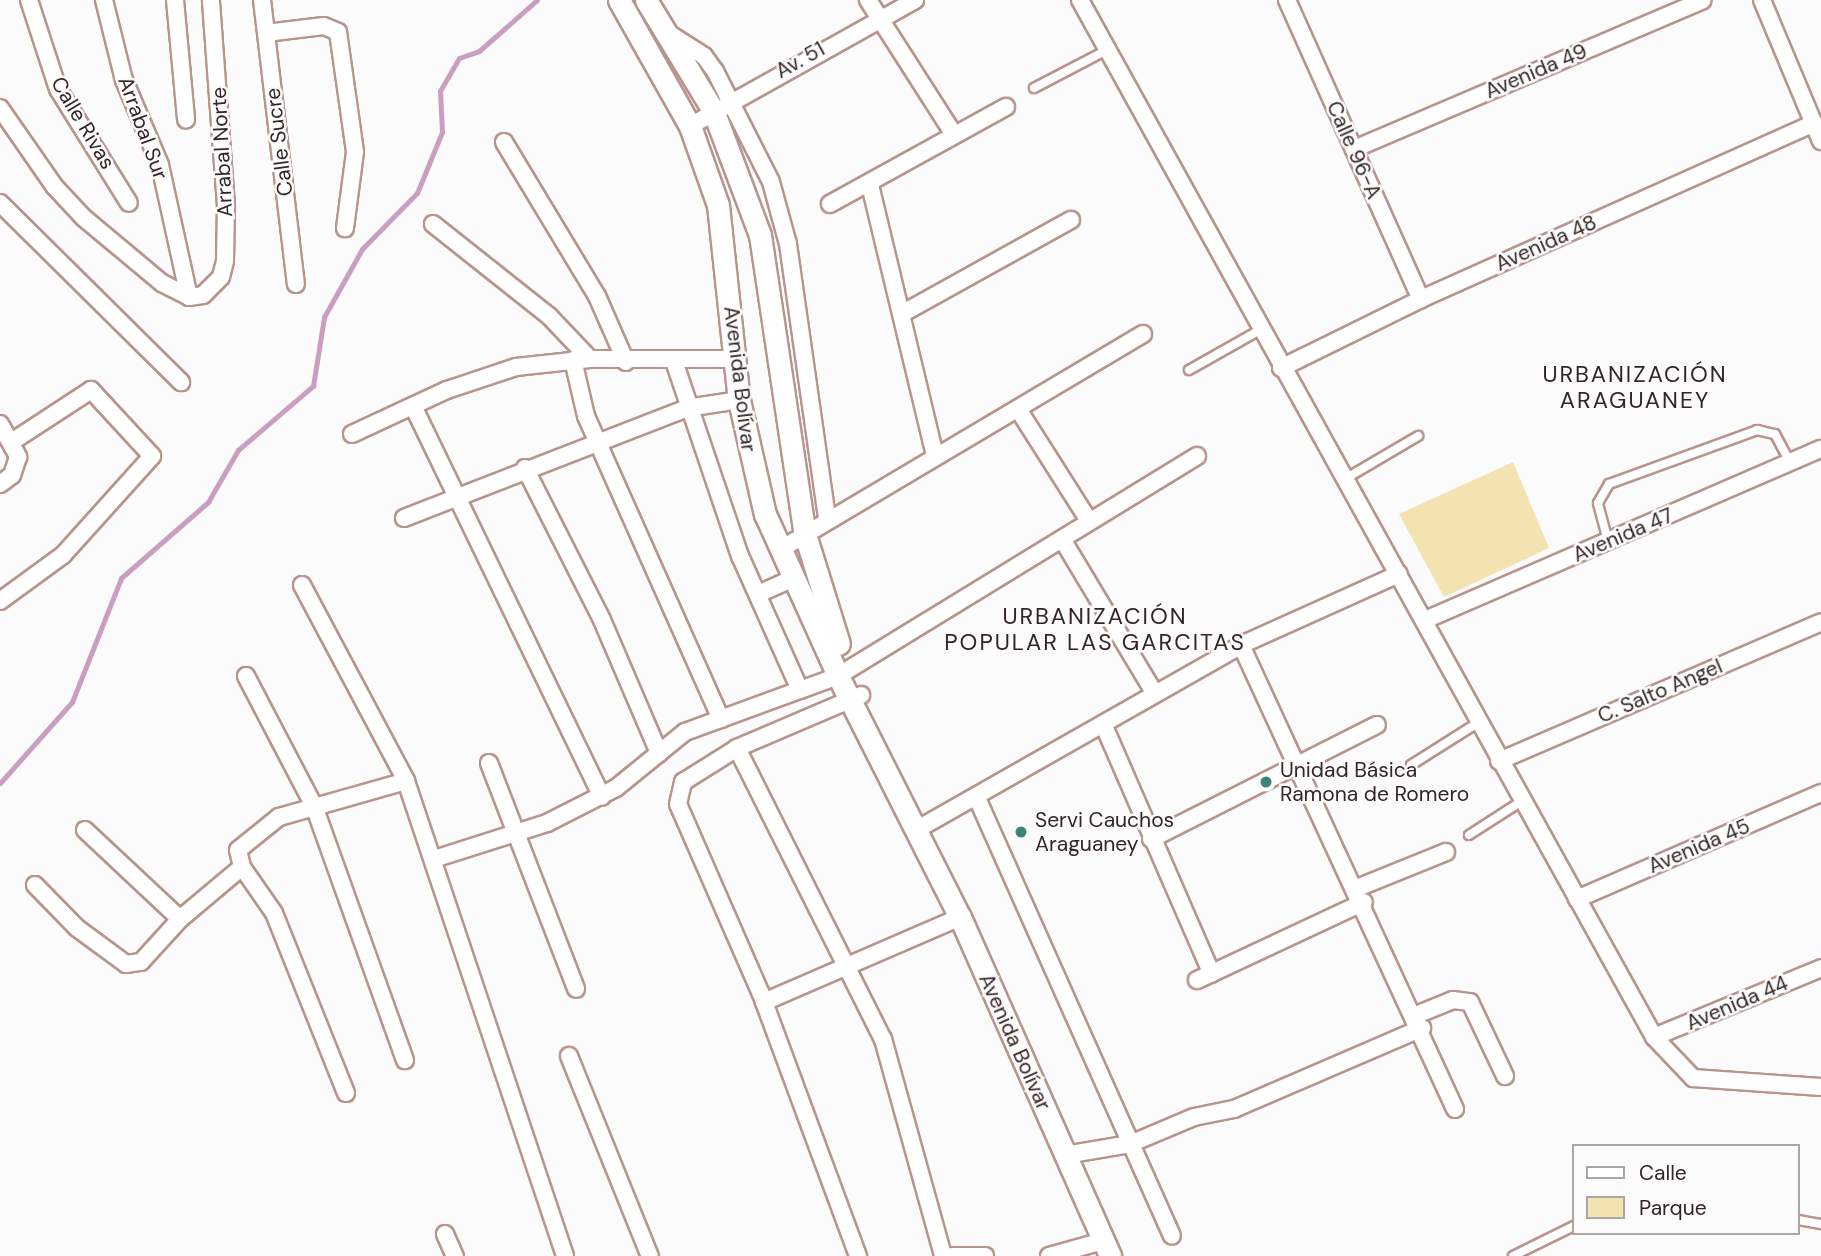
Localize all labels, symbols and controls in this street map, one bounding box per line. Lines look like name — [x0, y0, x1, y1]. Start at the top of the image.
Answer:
street label: Av. 51 — [771, 36, 829, 84]
street label: Avenida 49 — [1481, 38, 1591, 104]
street label: Calle Rivas — [46, 72, 120, 174]
street label: Arrabal Sur — [113, 73, 173, 183]
street label: Arrabal Norte — [206, 86, 238, 218]
street label: Calle Sucre — [260, 86, 298, 198]
street label: Calle 96-A — [1321, 97, 1387, 203]
street label: Avenida 48 — [1491, 209, 1601, 277]
street label: Avenida Bolívar — [719, 305, 761, 453]
district label: URBANIZACIÓN ARAGUANEY — [1544, 360, 1726, 414]
street label: Avenida 47 — [1569, 503, 1677, 567]
district label: URBANIZACIÓN POPULAR LAS GARCITAS — [947, 602, 1243, 656]
street label: C. Salto Angel — [1594, 653, 1726, 729]
place label: Unidad Básica Ramona de Romero — [1280, 757, 1469, 807]
marker: Unidad Básica Ramona de Romero — [1258, 774, 1274, 790]
place label: Servi Cauchos Araguaney — [1035, 807, 1174, 857]
street label: Avenida 45 — [1644, 813, 1754, 879]
marker: Servi Cauchos Araguaney — [1013, 824, 1029, 840]
street label: Avenida Bolívar — [974, 970, 1056, 1114]
street label: Avenida 44 — [1682, 970, 1792, 1036]
legend — [1573, 1144, 1800, 1235]
text: Calle — [1639, 1159, 1687, 1187]
text: Parque — [1639, 1194, 1707, 1222]

